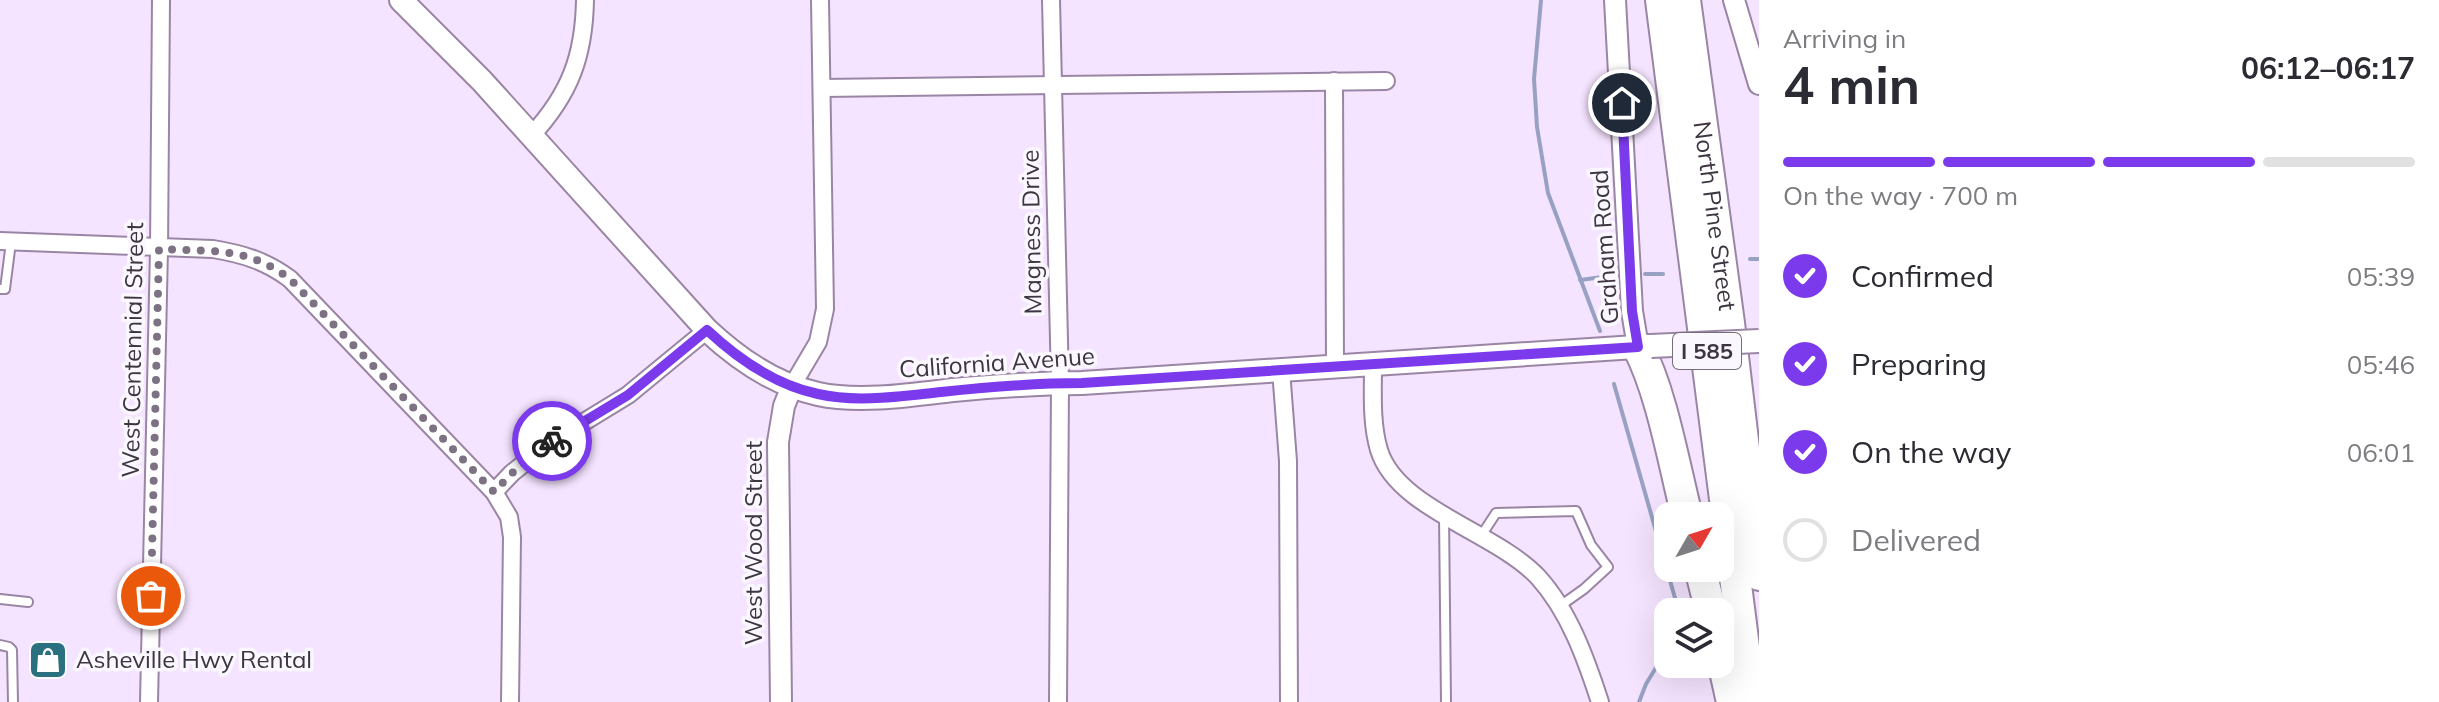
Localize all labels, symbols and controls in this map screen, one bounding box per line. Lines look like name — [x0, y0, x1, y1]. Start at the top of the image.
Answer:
text: Arriving in — [1783, 22, 1906, 55]
text: 06:12–06:17 — [2241, 49, 2415, 87]
text: 4 min — [1783, 52, 1920, 117]
pin — [1588, 69, 1656, 137]
icon: home — [1600, 81, 1644, 125]
street label: North Pine Street — [1688, 119, 1743, 312]
street label: Magness Drive — [1015, 149, 1047, 315]
street label: Graham Road — [1584, 169, 1624, 326]
text: On the way · 700 m — [1783, 179, 2018, 212]
street label: West Centennial Street — [115, 222, 149, 478]
icon: check — [1783, 254, 1827, 298]
text: Confirmed — [1851, 257, 1994, 295]
text: 05:39 — [2347, 260, 2415, 293]
road number: I 585 — [1673, 333, 1741, 369]
street label: California Avenue — [898, 340, 1096, 384]
icon: check — [1783, 342, 1827, 386]
text: Preparing — [1851, 345, 1987, 383]
text: 05:46 — [2347, 348, 2415, 381]
courier — [512, 401, 592, 481]
icon: bike — [530, 419, 574, 463]
icon: check — [1783, 430, 1827, 474]
text: On the way — [1851, 433, 2011, 471]
text: 06:01 — [2347, 436, 2415, 469]
street label: West Wood Street — [738, 441, 768, 645]
north arrow — [1654, 502, 1734, 582]
map controls — [1654, 502, 1734, 678]
text: Delivered — [1851, 521, 1981, 559]
pin — [117, 562, 185, 630]
icon: bag — [129, 574, 173, 618]
button: layers — [1654, 598, 1734, 678]
shop icon: Asheville Hwy Rental — [27, 639, 69, 681]
place label: Asheville Hwy Rental — [76, 644, 312, 674]

